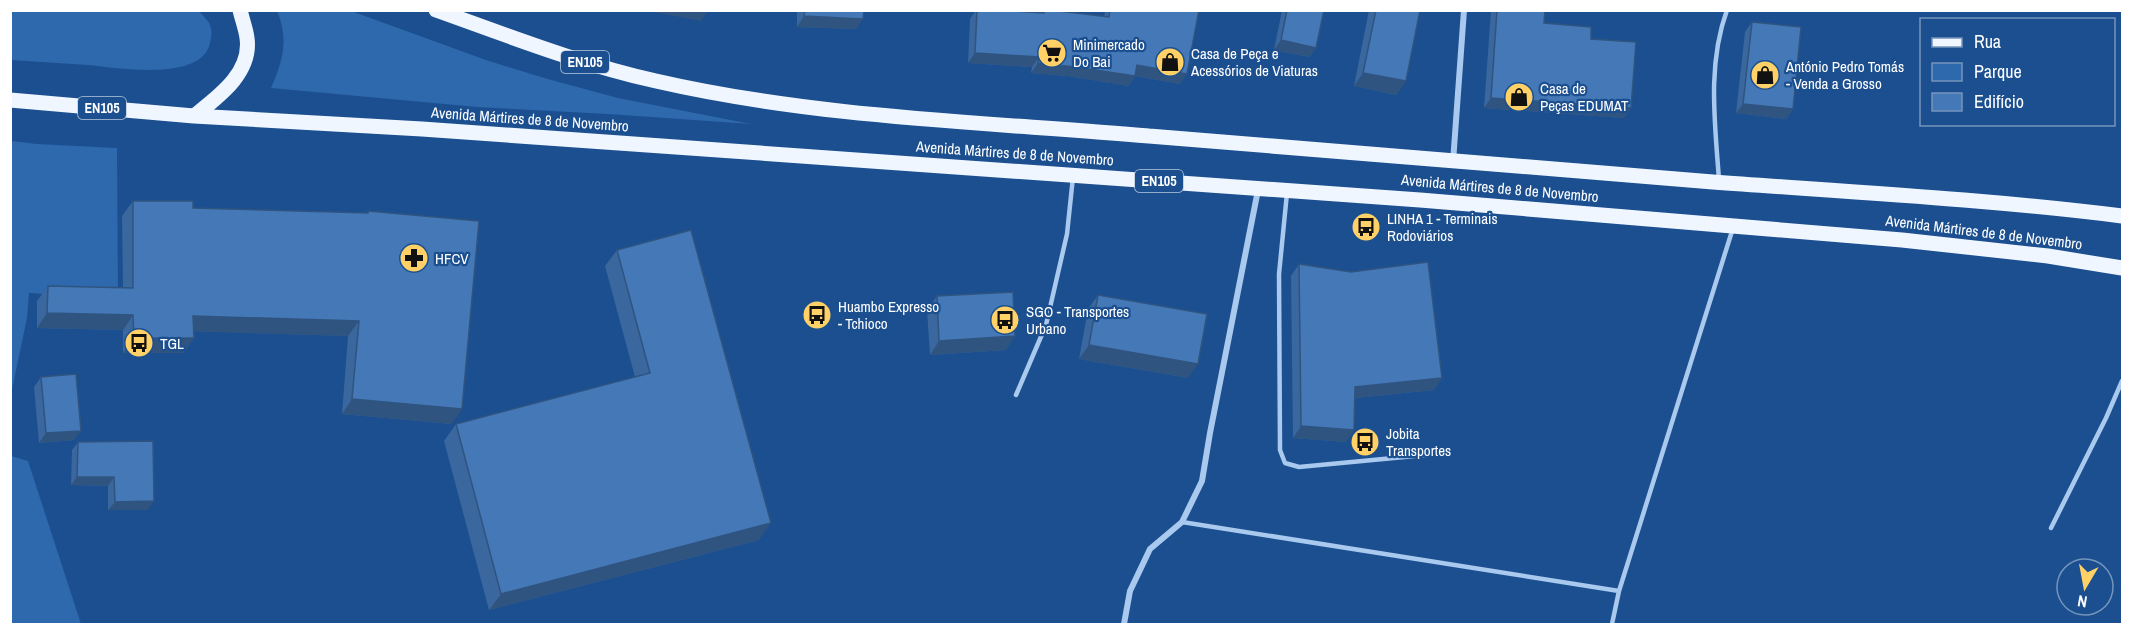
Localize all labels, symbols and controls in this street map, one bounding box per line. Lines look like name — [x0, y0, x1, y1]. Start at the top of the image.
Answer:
legend — [1920, 18, 2115, 126]
text: Rua — [1974, 29, 2001, 54]
place label: Minimercado Do Bai — [1073, 34, 1145, 72]
supermarket icon: Minimercado Do Bai — [1036, 37, 1068, 69]
place label: Casa de Peça e Acessórios de Viaturas — [1190, 43, 1318, 81]
shop icon: Casa de Peça e Acessórios de Viaturas — [1154, 46, 1186, 78]
road number: EN105 — [561, 51, 609, 73]
place label: António Pedro Tomás - Venda a Grosso — [1785, 56, 1904, 94]
shop icon: António Pedro Tomás - Venda a Grosso — [1749, 59, 1781, 91]
text: Parque — [1974, 59, 2022, 84]
place label: Casa de Peças EDUMAT — [1540, 78, 1629, 116]
shop icon: Casa de Peças EDUMAT — [1503, 81, 1535, 113]
text: Edifício — [1974, 89, 2024, 114]
road number: EN105 — [78, 97, 126, 119]
street label: Avenida Mártires de 8 de Novembro — [429, 102, 630, 136]
street label: Avenida Mártires de 8 de Novembro — [914, 136, 1115, 170]
street label: Avenida Mártires de 8 de Novembro — [1399, 169, 1600, 207]
road number: EN105 — [1135, 170, 1183, 192]
place label: LINHA 1 - Terminais Rodoviários — [1387, 208, 1498, 246]
street label: Avenida Mártires de 8 de Novembro — [1883, 209, 2084, 255]
bus stop icon: LINHA 1 - Terminais Rodoviários — [1350, 211, 1382, 243]
pharmacy icon: HFCV — [398, 242, 430, 274]
place label: HFCV — [435, 248, 469, 269]
place label: Huambo Expresso - Tchioco — [838, 296, 939, 334]
bus stop icon: Huambo Expresso - Tchioco — [801, 299, 833, 331]
place label: SGO - Transportes Urbano — [1026, 301, 1129, 339]
bus stop icon: SGO - Transportes Urbano — [989, 304, 1021, 336]
bus stop icon: TGL — [123, 327, 155, 359]
place label: TGL — [160, 333, 184, 354]
place label: Jobita Transportes — [1386, 423, 1451, 461]
bus stop icon: Jobita Transportes — [1349, 426, 1381, 458]
north arrow — [2055, 557, 2115, 617]
text: N — [2076, 590, 2089, 613]

